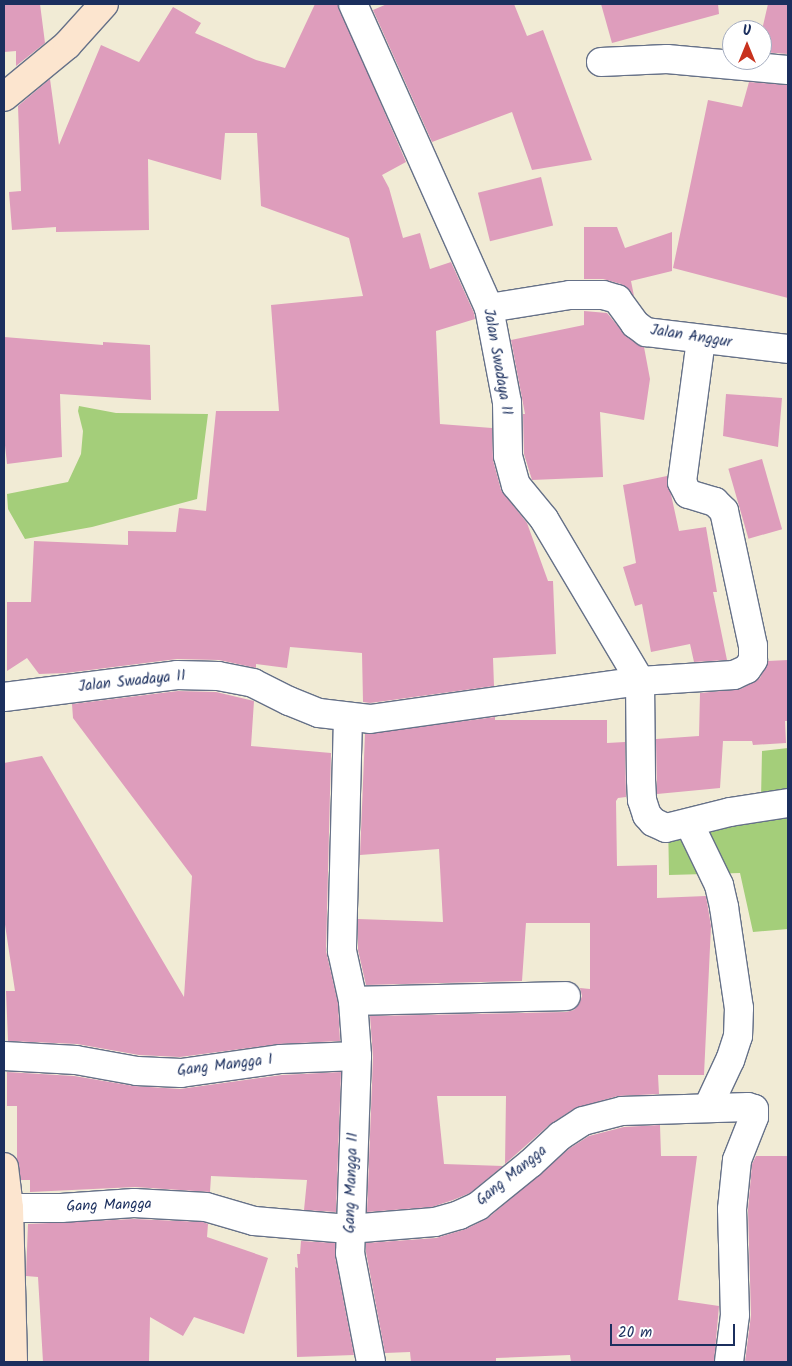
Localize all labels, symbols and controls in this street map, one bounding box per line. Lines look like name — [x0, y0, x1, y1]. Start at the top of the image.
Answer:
north arrow — [722, 20, 772, 70]
text: U — [743, 20, 751, 42]
street label: Jalan Swadaya II — [479, 307, 515, 417]
street label: Jalan Anggur — [649, 322, 733, 352]
street label: Jalan Swadaya II — [77, 667, 187, 697]
street label: Gang Mangga I — [176, 1051, 274, 1081]
street label: Gang Mangga II — [341, 1132, 363, 1234]
street label: Gang Mangga — [473, 1142, 551, 1210]
street label: Gang Mangga — [66, 1196, 152, 1216]
scale bar — [612, 1314, 737, 1346]
text: 20 m — [618, 1321, 652, 1345]

